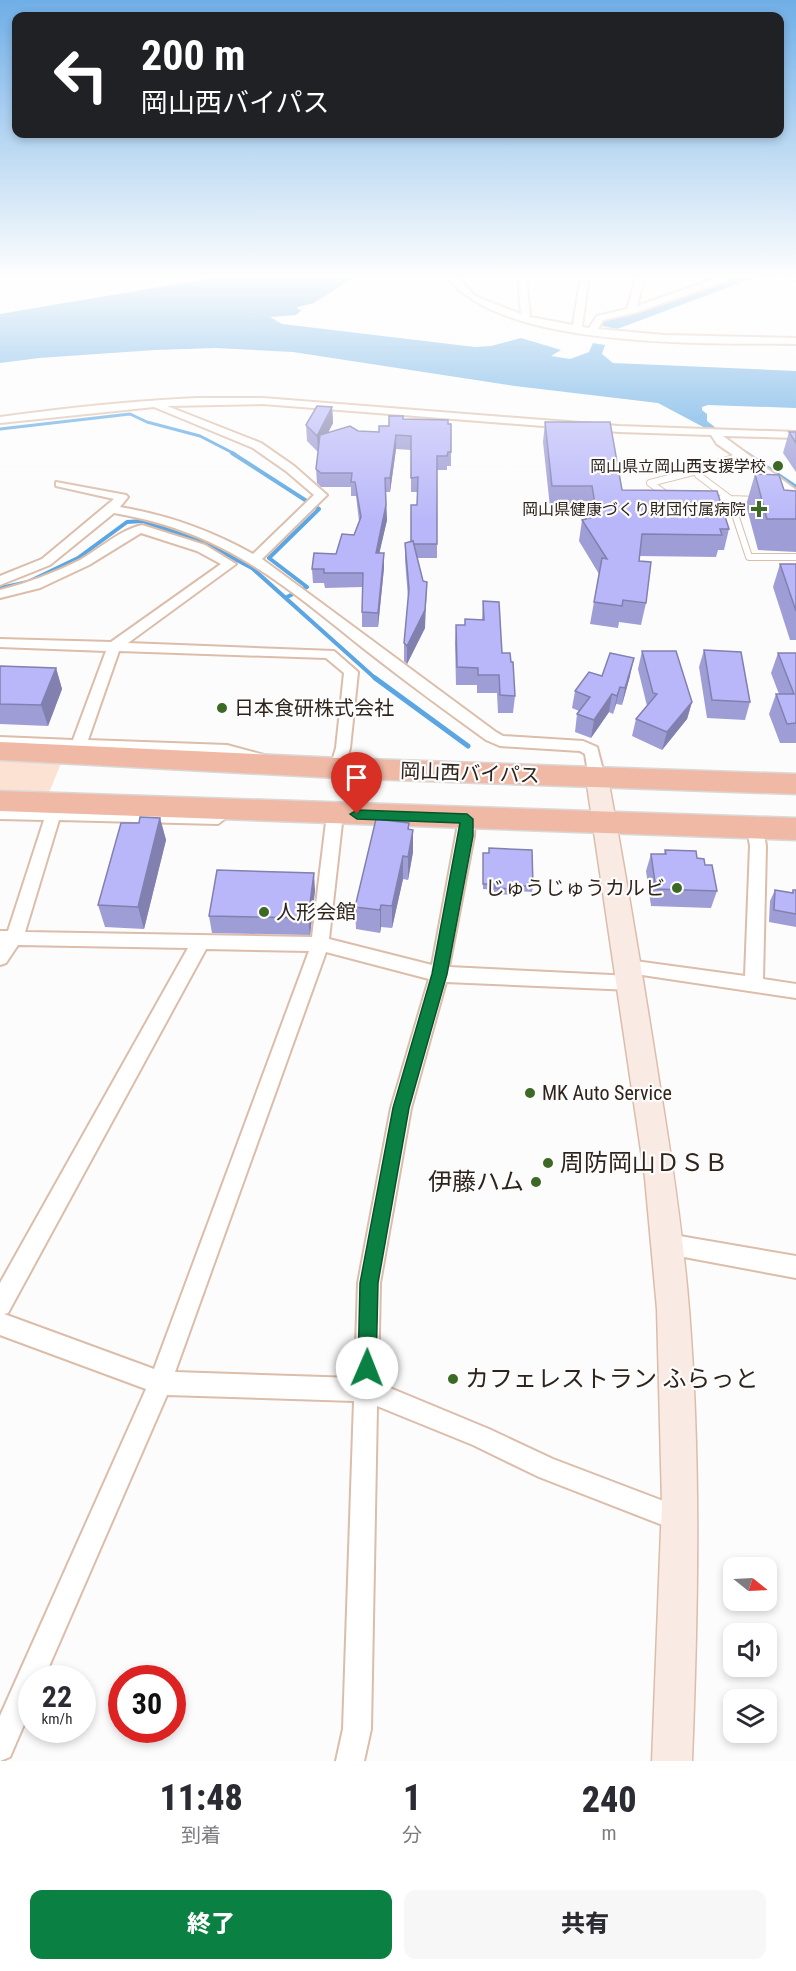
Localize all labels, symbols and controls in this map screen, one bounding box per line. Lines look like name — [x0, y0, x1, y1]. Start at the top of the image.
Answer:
text: 200 m — [141, 31, 246, 80]
icon: left — [42, 36, 120, 114]
text: 岡山西バイパス — [141, 87, 329, 119]
place label: 岡山県立岡山西支援学校 — [590, 457, 766, 476]
marker: 岡山県立岡山西支援学校 — [771, 459, 785, 473]
place label: 岡山県健康づくり財団付属病院 — [522, 500, 746, 519]
marker: 岡山県健康づくり財団付属病院 — [750, 500, 768, 518]
place label: 日本食研株式会社 — [234, 696, 394, 720]
marker: 日本食研株式会社 — [215, 701, 229, 715]
pin — [331, 752, 382, 814]
street label: 岡山西バイパス — [400, 759, 540, 787]
icon: arrive — [340, 761, 373, 794]
place label: じゅうじゅうカルビ — [485, 876, 665, 900]
marker: じゅうじゅうカルビ — [670, 881, 684, 895]
place label: 人形会館 — [276, 900, 356, 924]
marker: 人形会館 — [257, 905, 271, 919]
place label: MK Auto Service — [542, 1081, 672, 1105]
marker: MK Auto Service — [523, 1086, 537, 1100]
place label: 周防岡山ＤＳＢ — [560, 1149, 728, 1177]
marker: 周防岡山ＤＳＢ — [541, 1156, 555, 1170]
place label: 伊藤ハム — [428, 1168, 524, 1196]
marker: 伊藤ハム — [529, 1175, 543, 1189]
position arrow — [335, 1336, 399, 1400]
place label: カフェレストラン ふらっと — [465, 1365, 759, 1393]
marker: カフェレストラン ふらっと — [446, 1372, 460, 1386]
north arrow — [723, 1557, 777, 1611]
map controls — [723, 1557, 777, 1743]
button: sound — [723, 1623, 777, 1677]
speed limit sign: 30 — [108, 1665, 186, 1743]
text: 22 — [42, 1679, 72, 1714]
button: layers — [723, 1689, 777, 1743]
text: km/h — [42, 1710, 72, 1728]
text: 11:48 — [159, 1777, 243, 1819]
text: 1 — [403, 1777, 421, 1819]
text: 240 — [582, 1779, 637, 1821]
text: m — [602, 1821, 617, 1845]
text: 到着 — [181, 1823, 221, 1847]
text: 分 — [402, 1823, 422, 1847]
button: 終了 — [30, 1890, 392, 1959]
button: 共有 — [404, 1890, 766, 1959]

